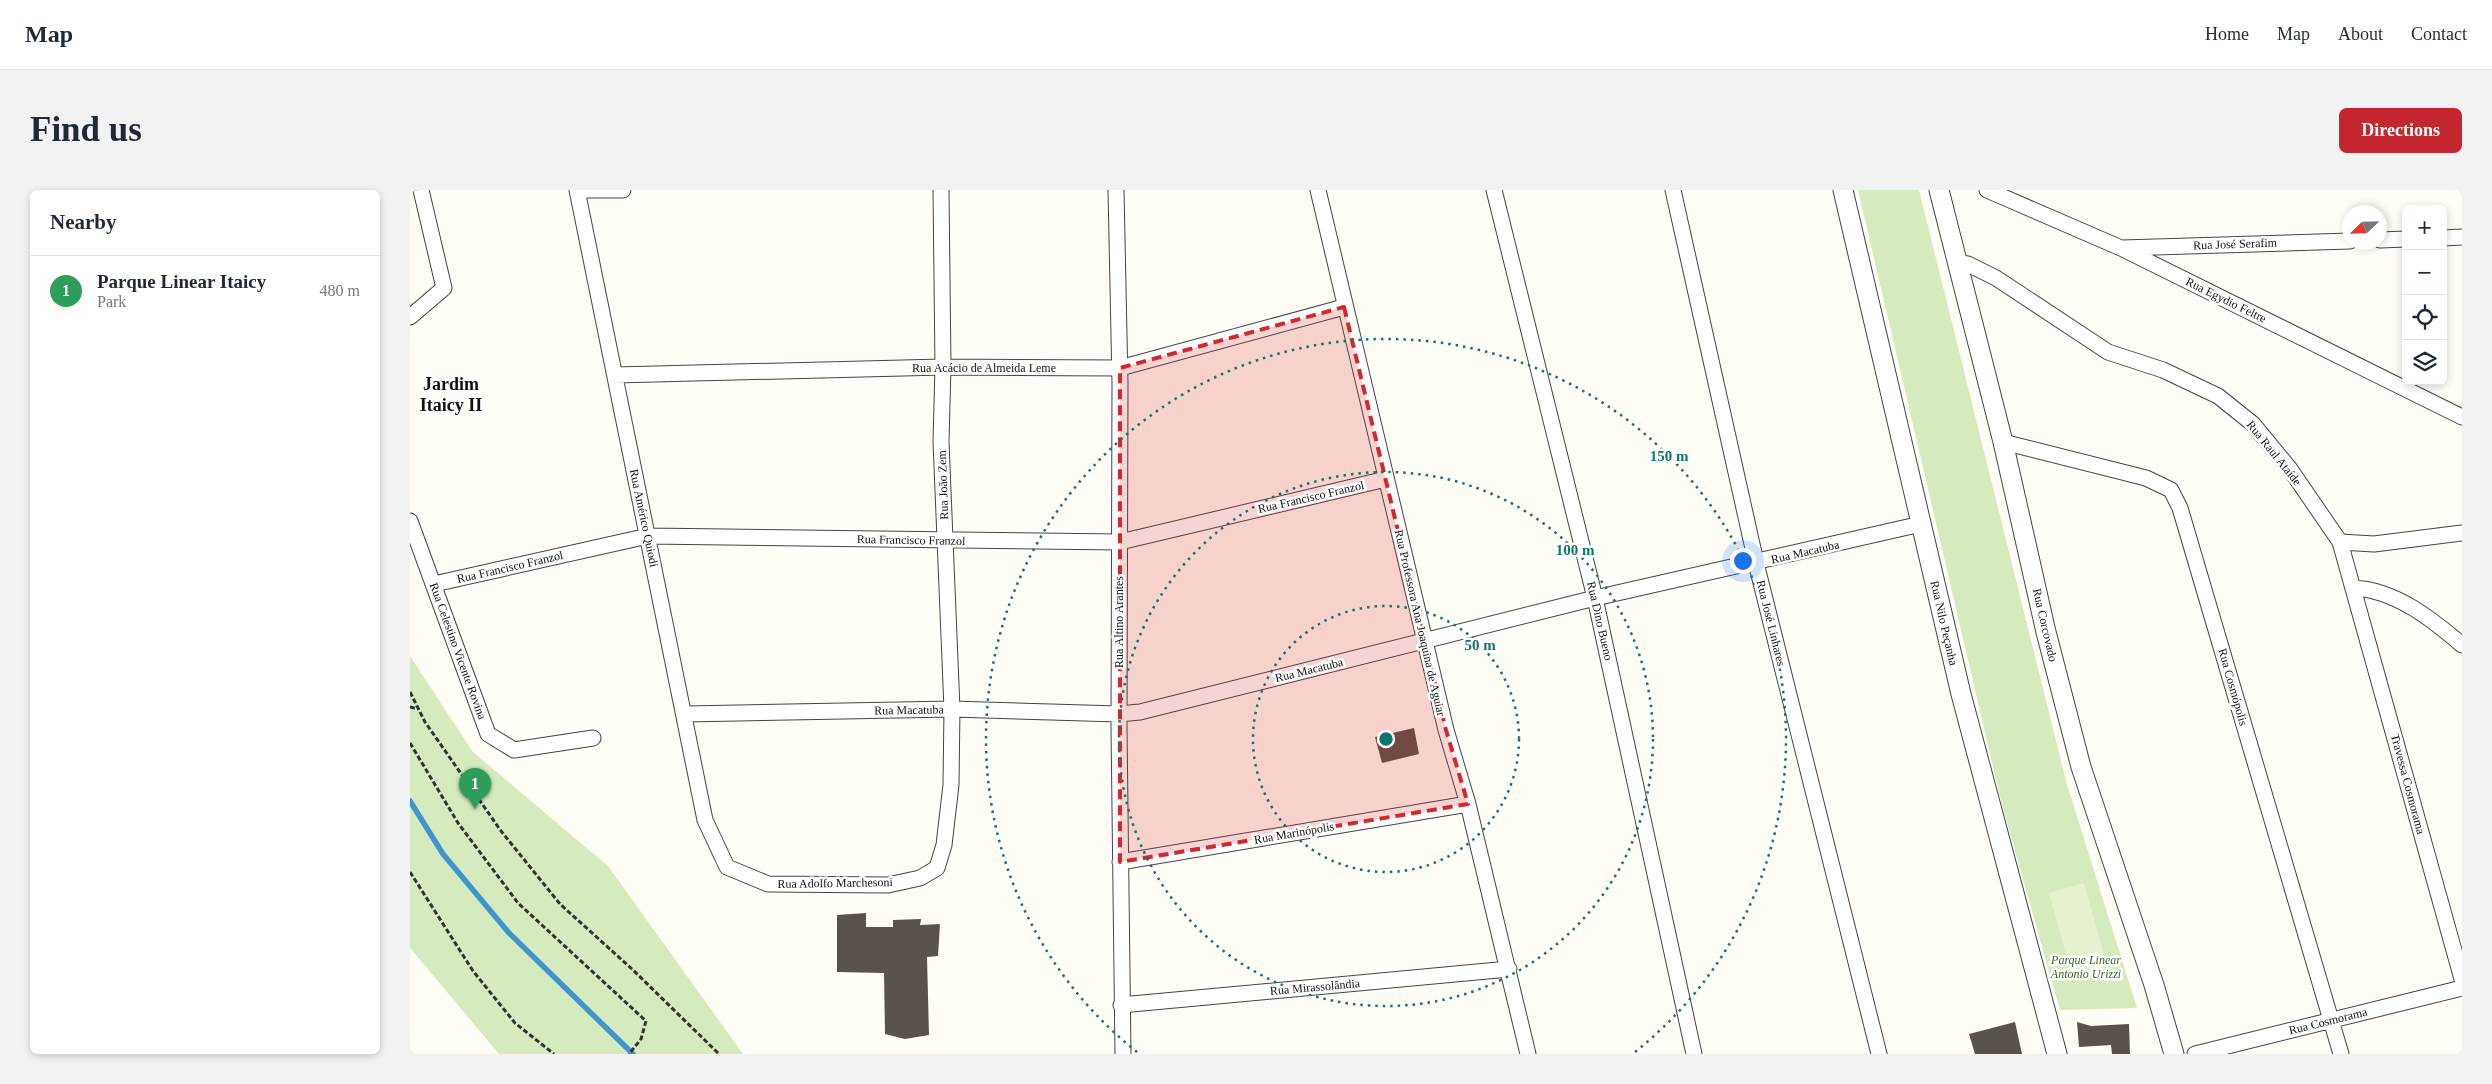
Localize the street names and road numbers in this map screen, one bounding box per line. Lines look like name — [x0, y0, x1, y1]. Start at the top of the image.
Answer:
street label: Rua José Serafim — [2193, 236, 2278, 252]
street label: Rua Egydio Feltre — [2183, 274, 2269, 326]
street label: Rua Acácio de Almeida Leme — [912, 361, 1056, 375]
street label: Rua Raul Ataíde — [2244, 418, 2304, 488]
street label: Rua João Zem — [935, 449, 951, 520]
street label: Rua Américo Quiodi — [627, 468, 661, 569]
street label: Rua Francisco Franzol — [1256, 478, 1366, 516]
street label: Rua Professora Ana Joaquina de Aguiar — [1392, 528, 1448, 718]
street label: Rua Francisco Franzol — [857, 532, 966, 548]
street label: Rua Macatuba — [1769, 537, 1841, 567]
street label: Rua Francisco Franzol — [455, 548, 565, 586]
street label: Rua Altino Arantes — [1112, 576, 1126, 668]
street label: Rua José Linhares — [1754, 579, 1789, 668]
street label: Rua Nilo Peçanha — [1927, 579, 1961, 667]
street label: Rua Dino Bueno — [1584, 580, 1616, 662]
street label: Rua Celestino Vicente Rovina — [427, 581, 490, 722]
street label: Rua Corcovado — [2030, 587, 2060, 663]
street label: Rua Cosmópolis — [2215, 647, 2251, 728]
street label: Rua Macatuba — [1274, 655, 1345, 685]
street label: Rua Macatuba — [874, 702, 945, 718]
street label: Travessa Cosmorama — [2388, 732, 2428, 836]
street label: Rua Marinópolis — [1253, 819, 1335, 847]
street label: Rua Adolfo Marchesoni — [777, 875, 893, 891]
street label: Rua Mirassolândia — [1269, 976, 1361, 998]
street label: Rua Cosmorama — [2287, 1004, 2369, 1038]

